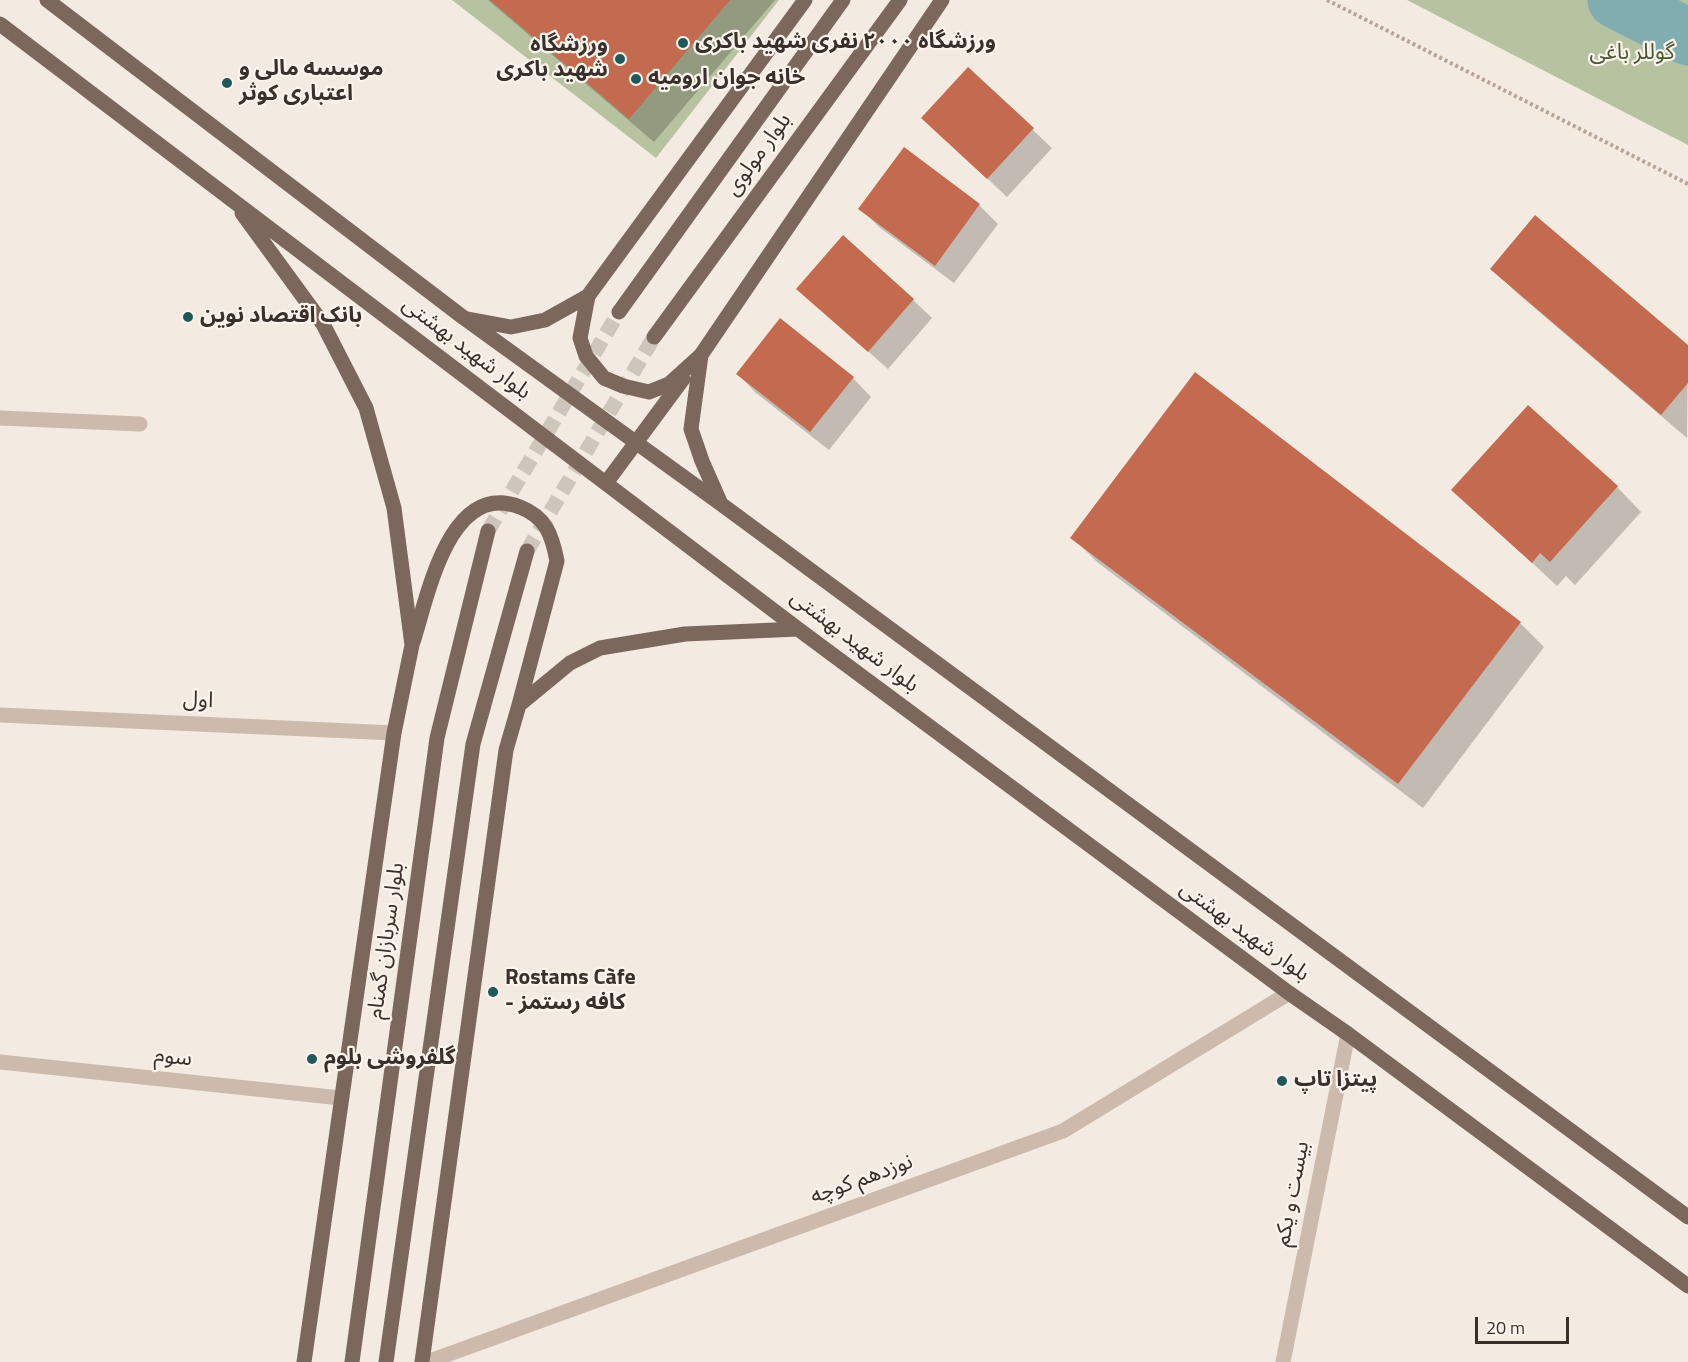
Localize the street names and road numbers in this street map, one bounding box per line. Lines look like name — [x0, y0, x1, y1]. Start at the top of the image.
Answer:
street label: بلوار مولوی — [720, 108, 798, 202]
street label: بلوار شهید بهشتی — [396, 292, 536, 406]
street label: بلوار شهید بهشتی — [784, 585, 924, 699]
street label: اول — [182, 687, 214, 715]
street label: بلوار سربازان گمنام — [363, 861, 411, 1021]
street label: بلوار شهید بهشتی — [1174, 876, 1314, 988]
street label: سوم — [153, 1043, 193, 1073]
street label: بیست و یکم — [1270, 1139, 1316, 1249]
street label: نوزدهم کوچه — [807, 1149, 917, 1211]

